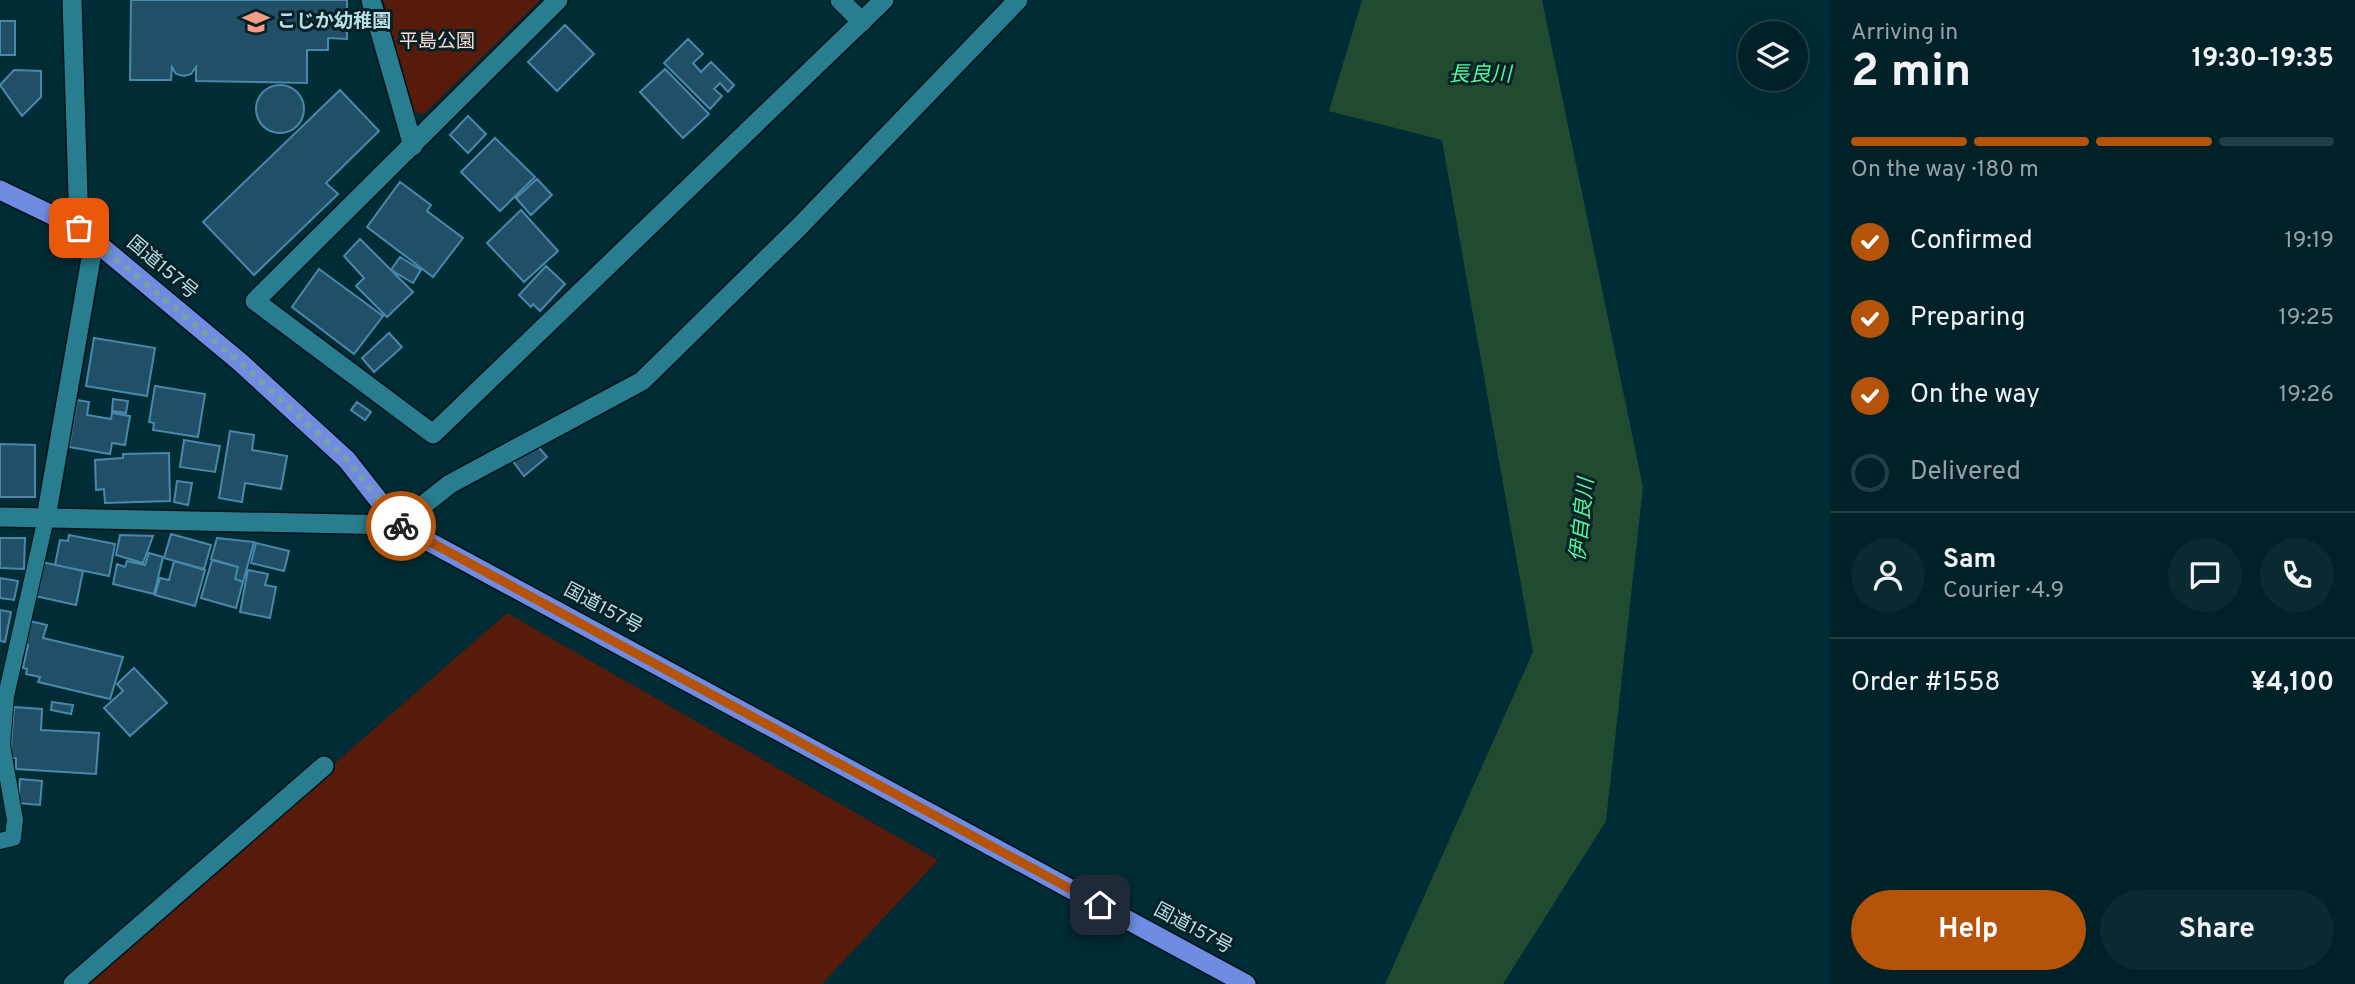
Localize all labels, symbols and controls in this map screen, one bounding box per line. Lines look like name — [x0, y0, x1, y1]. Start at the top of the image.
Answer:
school or university icon: こじか幼稚園 — [241, 7, 271, 37]
place label: こじか幼稚園 — [277, 10, 391, 34]
text: Arriving in — [1851, 19, 1958, 48]
map controls — [1738, 21, 1808, 91]
button: layers — [1738, 21, 1808, 91]
park label: 平島公園 — [399, 30, 475, 54]
text: 19:30–19:35 — [2192, 43, 2334, 76]
text: 2 min — [1851, 44, 1971, 103]
water label: 長良川 — [1449, 62, 1513, 89]
text: On the way · 180 m — [1851, 156, 2039, 185]
pin — [49, 198, 109, 258]
icon: bag — [60, 209, 98, 247]
icon: check — [1851, 223, 1889, 261]
text: Confirmed — [1910, 225, 2033, 258]
text: 19:19 — [2284, 227, 2334, 256]
street label: 国道157号 — [121, 231, 203, 305]
icon: check — [1851, 300, 1889, 338]
text: Preparing — [1910, 302, 2025, 335]
text: 19:25 — [2278, 304, 2334, 333]
icon: check — [1851, 377, 1889, 415]
text: On the way — [1910, 379, 2040, 412]
text: 19:26 — [2279, 381, 2334, 410]
text: Delivered — [1910, 456, 2021, 489]
water label: 伊自良川 — [1565, 475, 1601, 563]
courier — [366, 491, 436, 561]
icon: bike — [382, 507, 420, 545]
button: person — [1851, 538, 1925, 612]
button: chat — [2168, 538, 2242, 612]
button: phone — [2260, 538, 2334, 612]
text: Sam — [1943, 544, 1996, 577]
text: Courier · 4.9 — [1943, 577, 2064, 606]
street label: 国道157号 — [560, 578, 646, 640]
text: Order #1558 — [1851, 667, 2000, 700]
text: ¥4,100 — [2250, 667, 2334, 700]
pin — [1070, 875, 1130, 935]
icon: home — [1081, 886, 1119, 924]
button: Help — [1851, 890, 2086, 970]
button: Share — [2100, 890, 2334, 970]
street label: 国道157号 — [1150, 898, 1236, 960]

